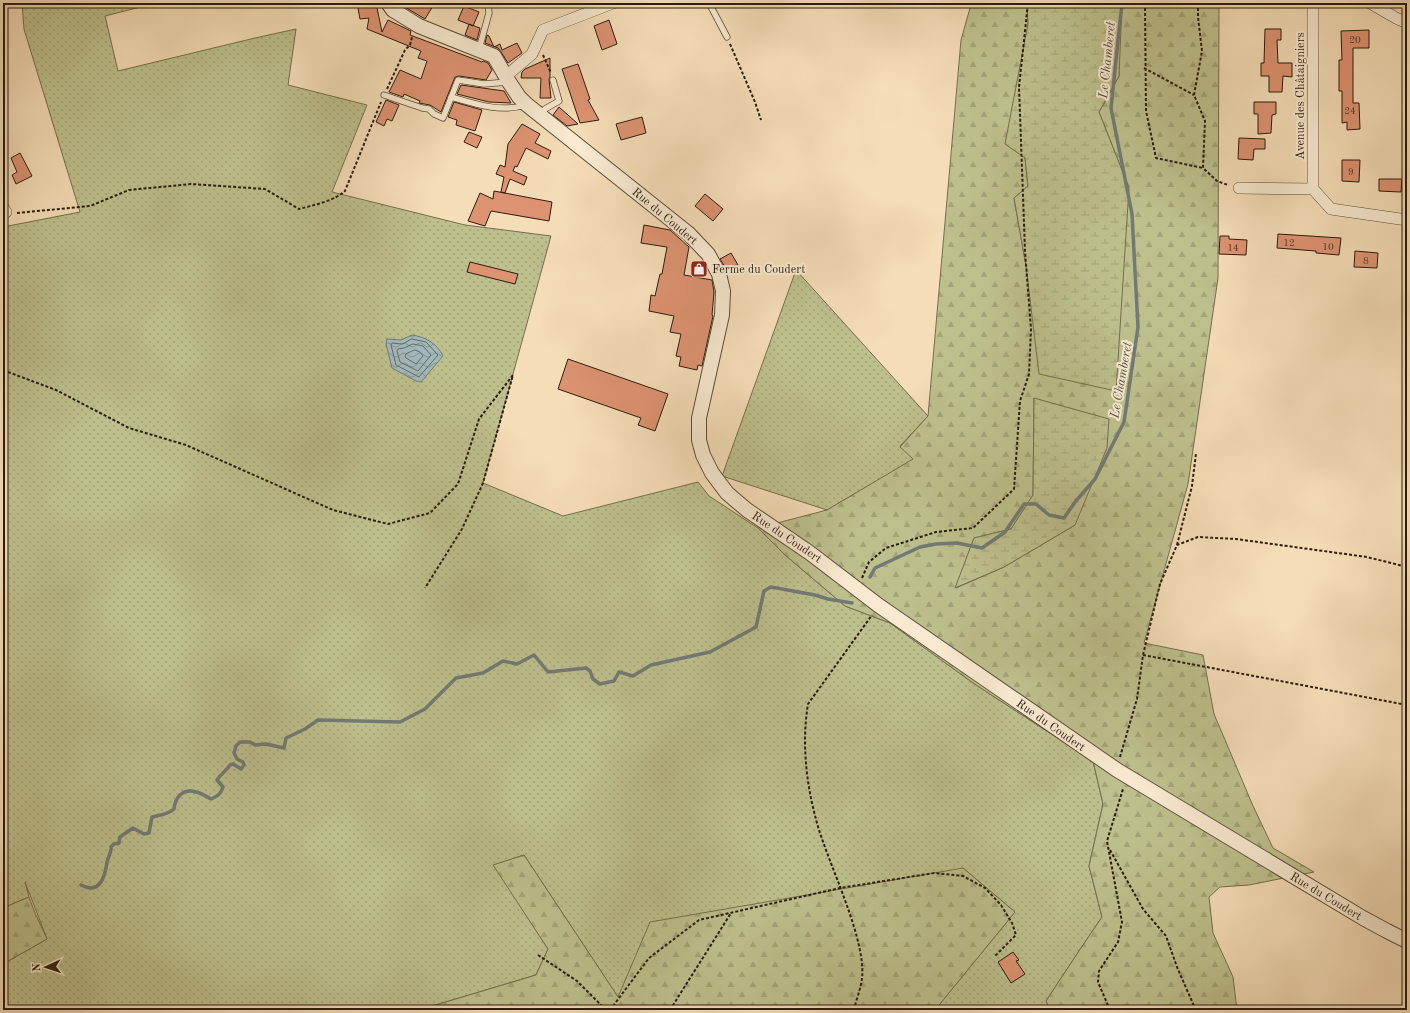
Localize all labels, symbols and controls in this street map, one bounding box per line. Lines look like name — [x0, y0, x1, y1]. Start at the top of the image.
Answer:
water label: Le Chamberet — [1097, 20, 1118, 100]
street label: Avenue des Châtaigniers — [1295, 32, 1307, 160]
house number: 20 — [1349, 35, 1361, 45]
house number: 24 — [1344, 106, 1356, 116]
house number: 9 — [1348, 167, 1354, 177]
street label: Rue du Coudert — [629, 186, 699, 247]
house number: 12 — [1283, 238, 1295, 248]
house number: 10 — [1322, 242, 1334, 252]
house number: 14 — [1227, 243, 1239, 253]
house number: 8 — [1363, 256, 1369, 266]
shop icon: Ferme du Coudert — [689, 259, 709, 279]
place label: Ferme du Coudert — [712, 264, 805, 276]
water label: Le Chamberet — [1108, 340, 1135, 420]
street label: Rue du Coudert — [749, 510, 823, 566]
street label: Rue du Coudert — [1014, 698, 1087, 754]
street label: Rue du Coudert — [1288, 871, 1363, 923]
north arrow — [26, 947, 66, 987]
text: N — [32, 962, 43, 972]

